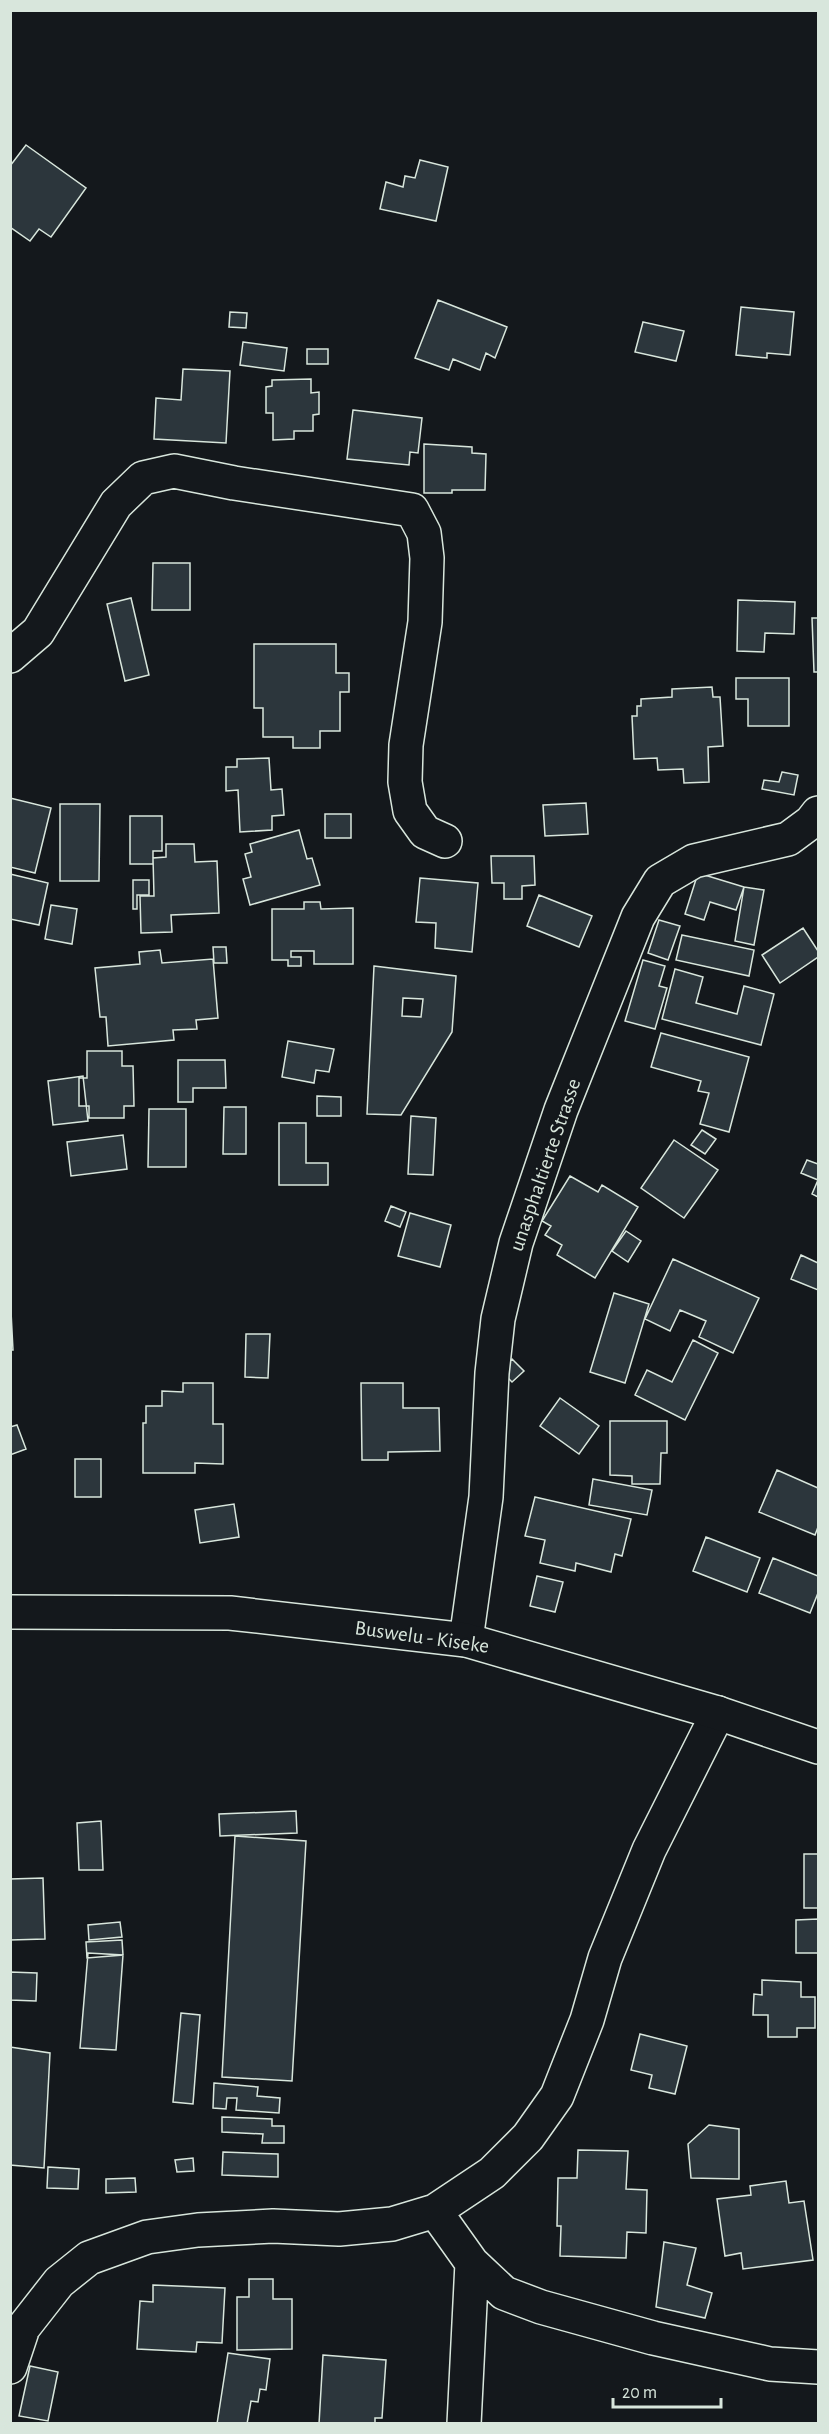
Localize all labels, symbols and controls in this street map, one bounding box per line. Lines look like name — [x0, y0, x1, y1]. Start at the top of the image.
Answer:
street label: unasphaltierte Strasse — [506, 1076, 584, 1254]
street label: Buswelu - Kiseke — [353, 1617, 491, 1657]
scale bar — [613, 2371, 721, 2409]
text: 20 m — [622, 2384, 657, 2402]

